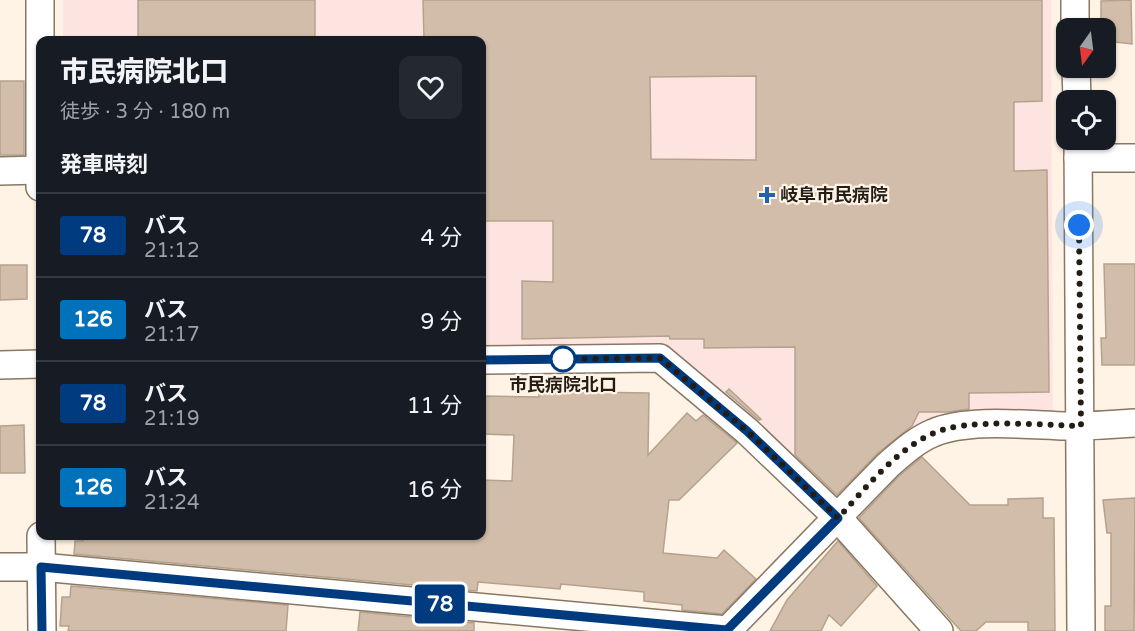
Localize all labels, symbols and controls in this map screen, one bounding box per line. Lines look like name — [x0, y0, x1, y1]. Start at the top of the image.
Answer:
north arrow — [1056, 18, 1116, 78]
map controls — [1056, 18, 1116, 150]
text: 市民病院北口 — [60, 55, 228, 89]
button: heart — [399, 56, 462, 119]
button: locate — [1056, 90, 1116, 150]
text: 徒歩 · 3 分 · 180 m — [60, 100, 230, 124]
text: 発車時刻 — [60, 152, 148, 178]
place label: 岐阜市民病院 — [780, 184, 888, 206]
marker: 岐阜市民病院 — [758, 186, 776, 204]
your location — [1064, 210, 1094, 240]
text: バス — [144, 213, 188, 239]
text: 78 — [80, 223, 106, 248]
text: 4 分 — [420, 225, 462, 251]
text: 21:12 — [144, 239, 199, 263]
text: バス — [144, 297, 188, 323]
text: 126 — [73, 307, 113, 332]
text: 9 分 — [420, 309, 462, 335]
text: 21:17 — [144, 323, 199, 347]
marker: 市民病院北口 — [550, 346, 576, 372]
place label: 市民病院北口 — [509, 374, 617, 396]
text: バス — [144, 381, 188, 407]
text: 78 — [80, 391, 106, 416]
text: 11 分 — [407, 393, 462, 419]
text: 21:19 — [144, 407, 199, 431]
text: バス — [144, 465, 188, 491]
text: 126 — [73, 475, 113, 500]
text: 16 分 — [407, 477, 462, 503]
text: 21:24 — [144, 491, 199, 515]
line badge: 78 — [413, 584, 467, 624]
text: 78 — [427, 592, 453, 617]

